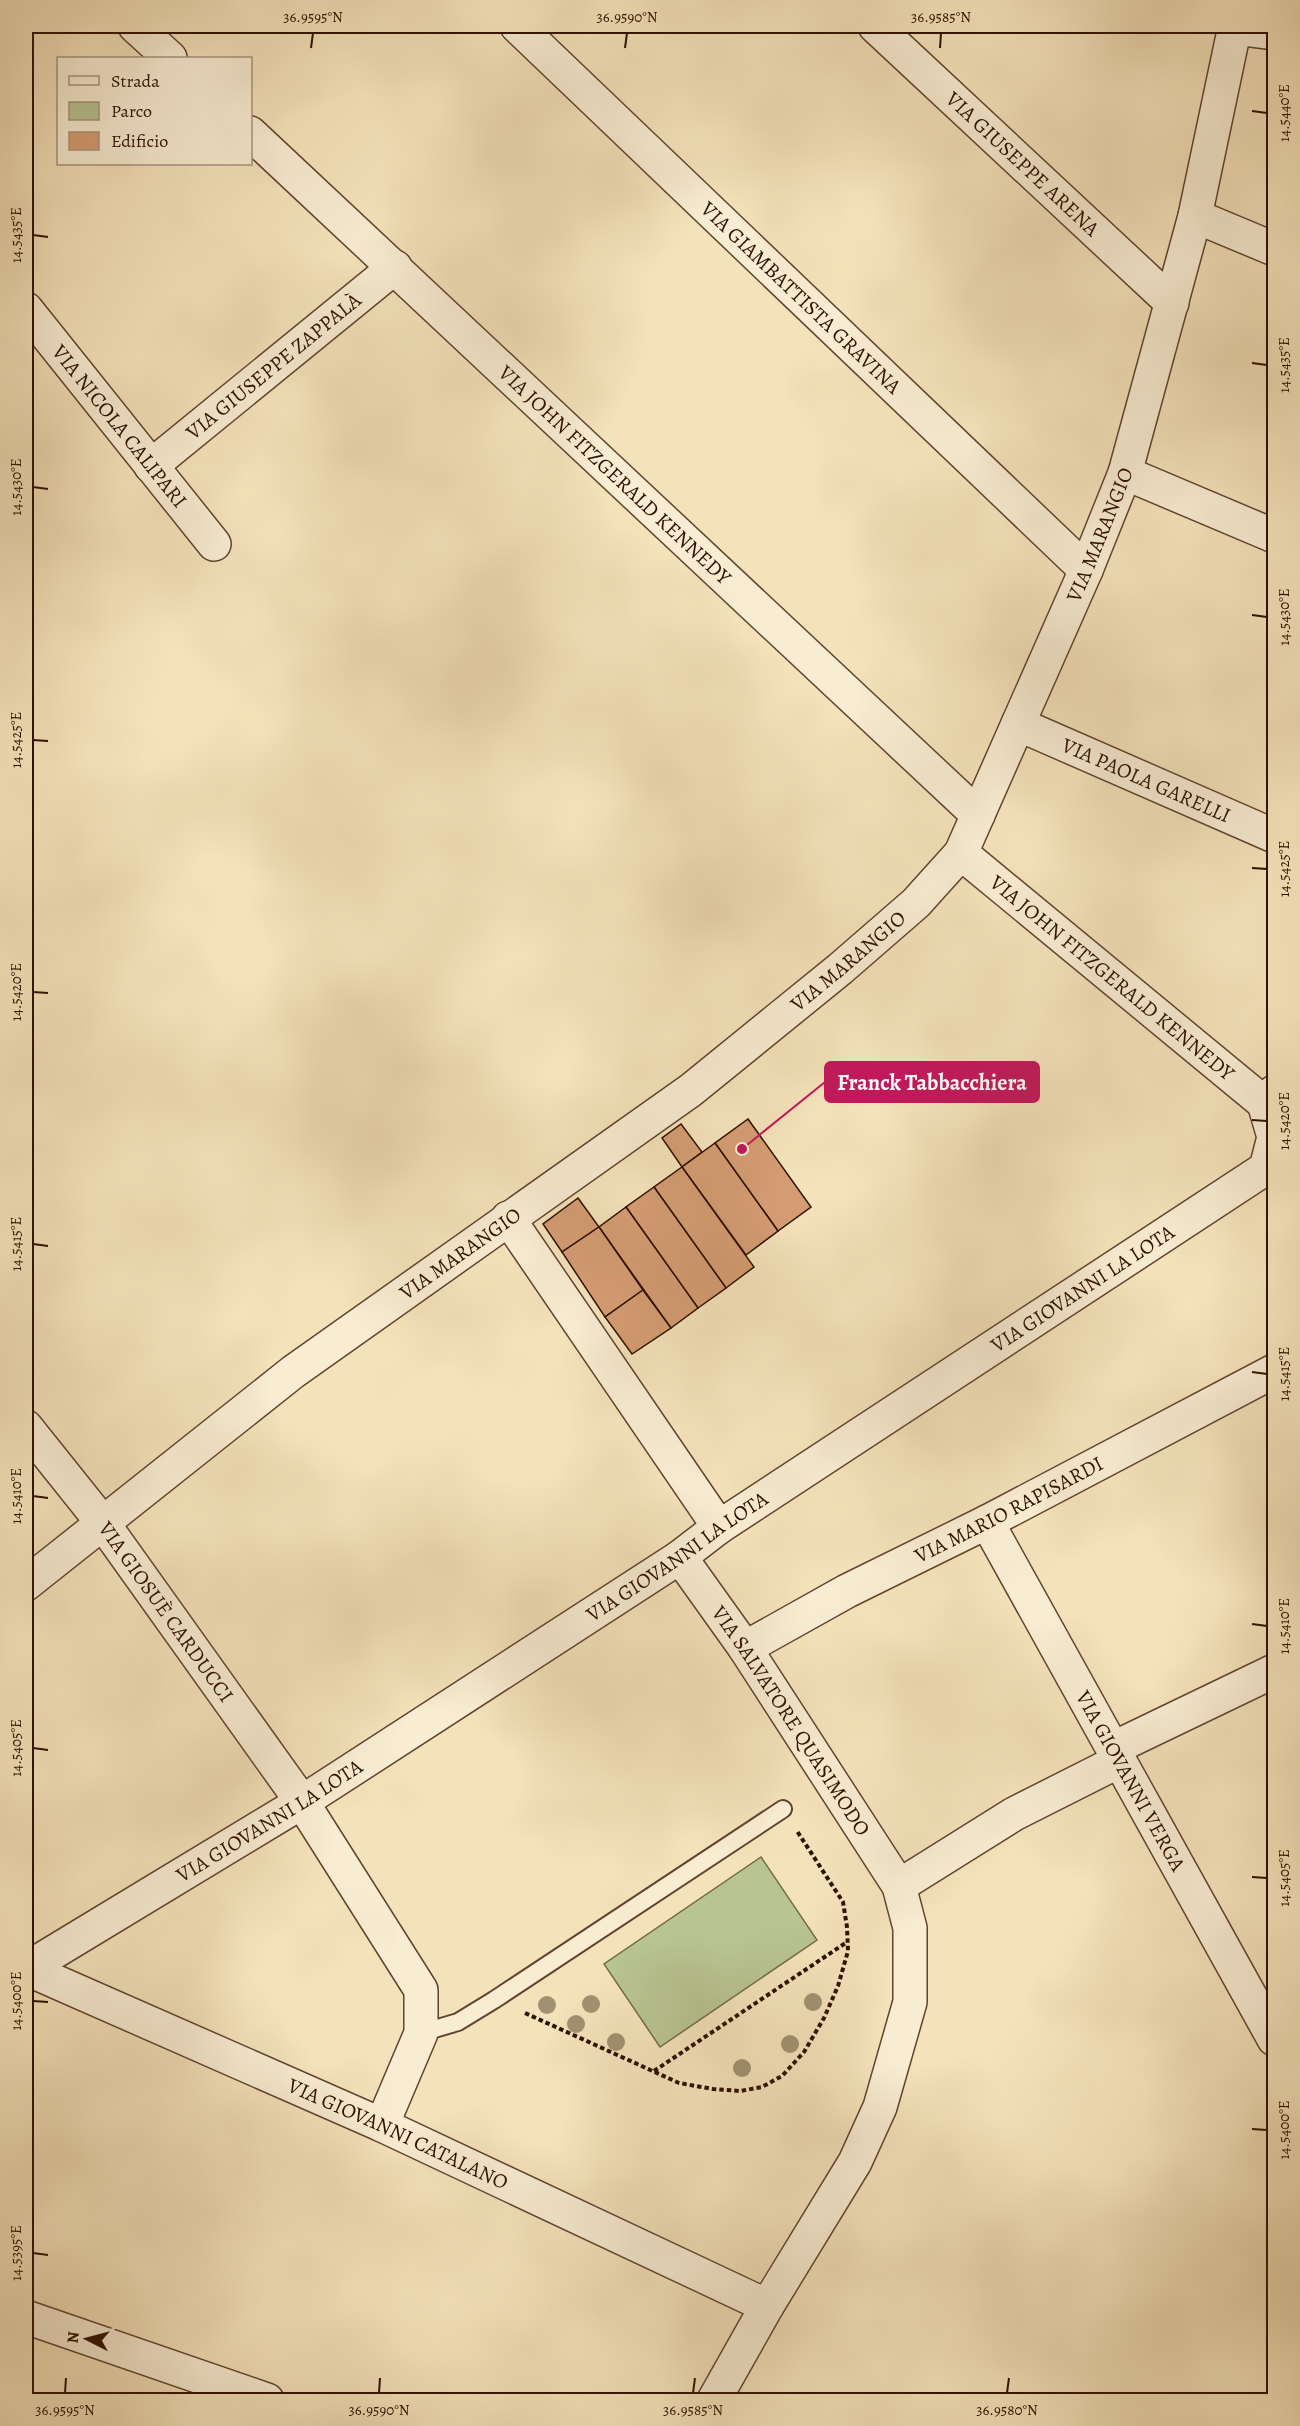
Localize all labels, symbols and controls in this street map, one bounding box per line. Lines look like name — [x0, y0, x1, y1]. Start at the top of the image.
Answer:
text: 36.9595°N — [283, 7, 343, 27]
text: 36.9590°N — [596, 7, 658, 27]
text: 36.9585°N — [911, 7, 971, 27]
legend — [57, 57, 252, 165]
text: Strada — [111, 69, 160, 93]
street label: VIA GIUSEPPE ARENA — [939, 84, 1106, 243]
text: 14.5440°E — [1274, 84, 1294, 142]
text: Parco — [111, 99, 152, 123]
text: Edificio — [111, 129, 168, 153]
street label: VIA GIAMBATTISTA GRAVINA — [694, 194, 908, 401]
text: 14.5435°E — [6, 207, 26, 263]
street label: VIA GIUSEPPE ZAPPALÀ — [179, 286, 367, 447]
text: 14.5435°E — [1274, 337, 1294, 393]
street label: VIA NICOLA CALIPARI — [45, 338, 194, 514]
street label: VIA JOHN FITZGERALD KENNEDY — [492, 358, 738, 591]
text: 14.5430°E — [6, 458, 26, 516]
street label: VIA MARANGIO — [1059, 463, 1140, 607]
text: 14.5430°E — [1274, 588, 1294, 646]
text: 14.5425°E — [6, 712, 26, 768]
street label: VIA PAOLA GARELLI — [1057, 731, 1235, 829]
text: 14.5425°E — [1274, 841, 1294, 897]
street label: VIA JOHN FITZGERALD KENNEDY — [983, 868, 1241, 1087]
street label: VIA MARANGIO — [784, 904, 912, 1018]
text: 14.5420°E — [6, 963, 26, 1021]
callout: Franck Tabbacchiera — [825, 1062, 1039, 1102]
text: Franck Tabbacchiera — [837, 1068, 1027, 1098]
text: 14.5420°E — [1274, 1092, 1294, 1150]
street label: VIA MARANGIO — [393, 1201, 527, 1307]
text: 14.5415°E — [6, 1217, 26, 1271]
street label: VIA GIOVANNI LA LOTA — [984, 1218, 1180, 1359]
text: 14.5415°E — [1274, 1347, 1294, 1401]
street label: VIA MARIO RAPISARDI — [909, 1449, 1108, 1570]
text: 14.5410°E — [6, 1468, 26, 1524]
street label: VIA GIOVANNI LA LOTA — [580, 1484, 774, 1629]
street label: VIA GIOSUÈ CARDUCCI — [91, 1515, 240, 1708]
text: 14.5410°E — [1274, 1598, 1294, 1654]
street label: VIA SALVATORE QUASIMODO — [705, 1599, 877, 1841]
street label: VIA GIOVANNI VERGA — [1069, 1685, 1192, 1877]
text: 14.5405°E — [6, 1719, 26, 1777]
street label: VIA GIOVANNI LA LOTA — [170, 1752, 369, 1889]
text: 14.5405°E — [1274, 1849, 1294, 1907]
text: 14.5400°E — [6, 1971, 26, 2031]
street label: VIA GIOVANNI CATALANO — [282, 2071, 513, 2196]
text: 14.5400°E — [1274, 2100, 1294, 2160]
text: 14.5395°E — [6, 2225, 26, 2281]
north arrow — [57, 2309, 117, 2369]
text: N — [62, 2330, 85, 2344]
text: 36.9595°N — [35, 2400, 95, 2420]
text: 36.9590°N — [348, 2400, 410, 2420]
text: 36.9585°N — [663, 2400, 723, 2420]
text: 36.9580°N — [976, 2400, 1038, 2420]

